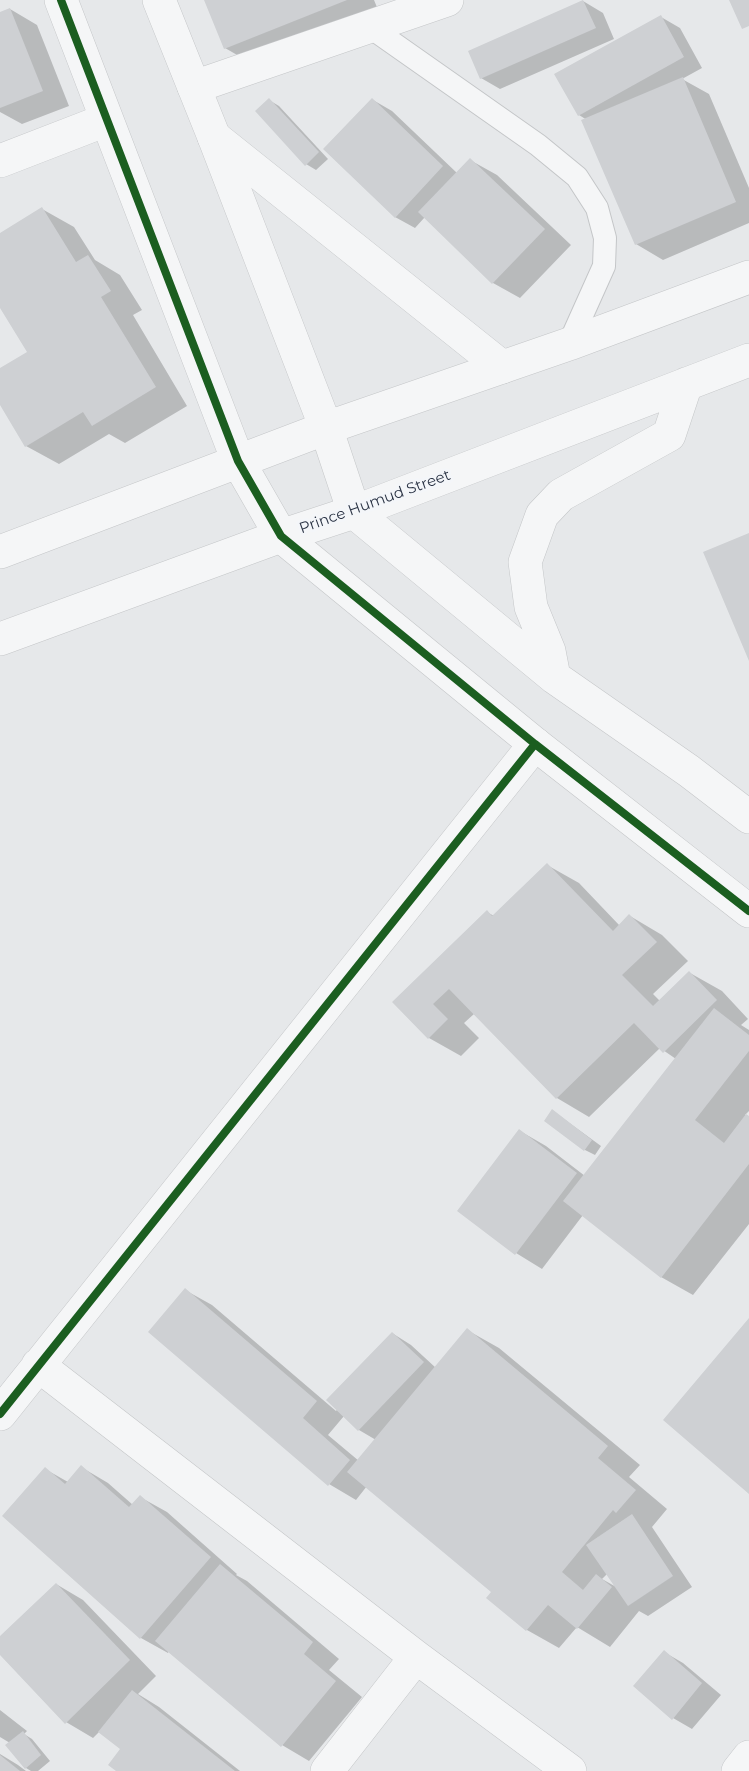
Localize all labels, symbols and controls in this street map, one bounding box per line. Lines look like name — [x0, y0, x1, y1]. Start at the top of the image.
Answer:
street label: Prince Humud Street — [297, 466, 453, 538]

